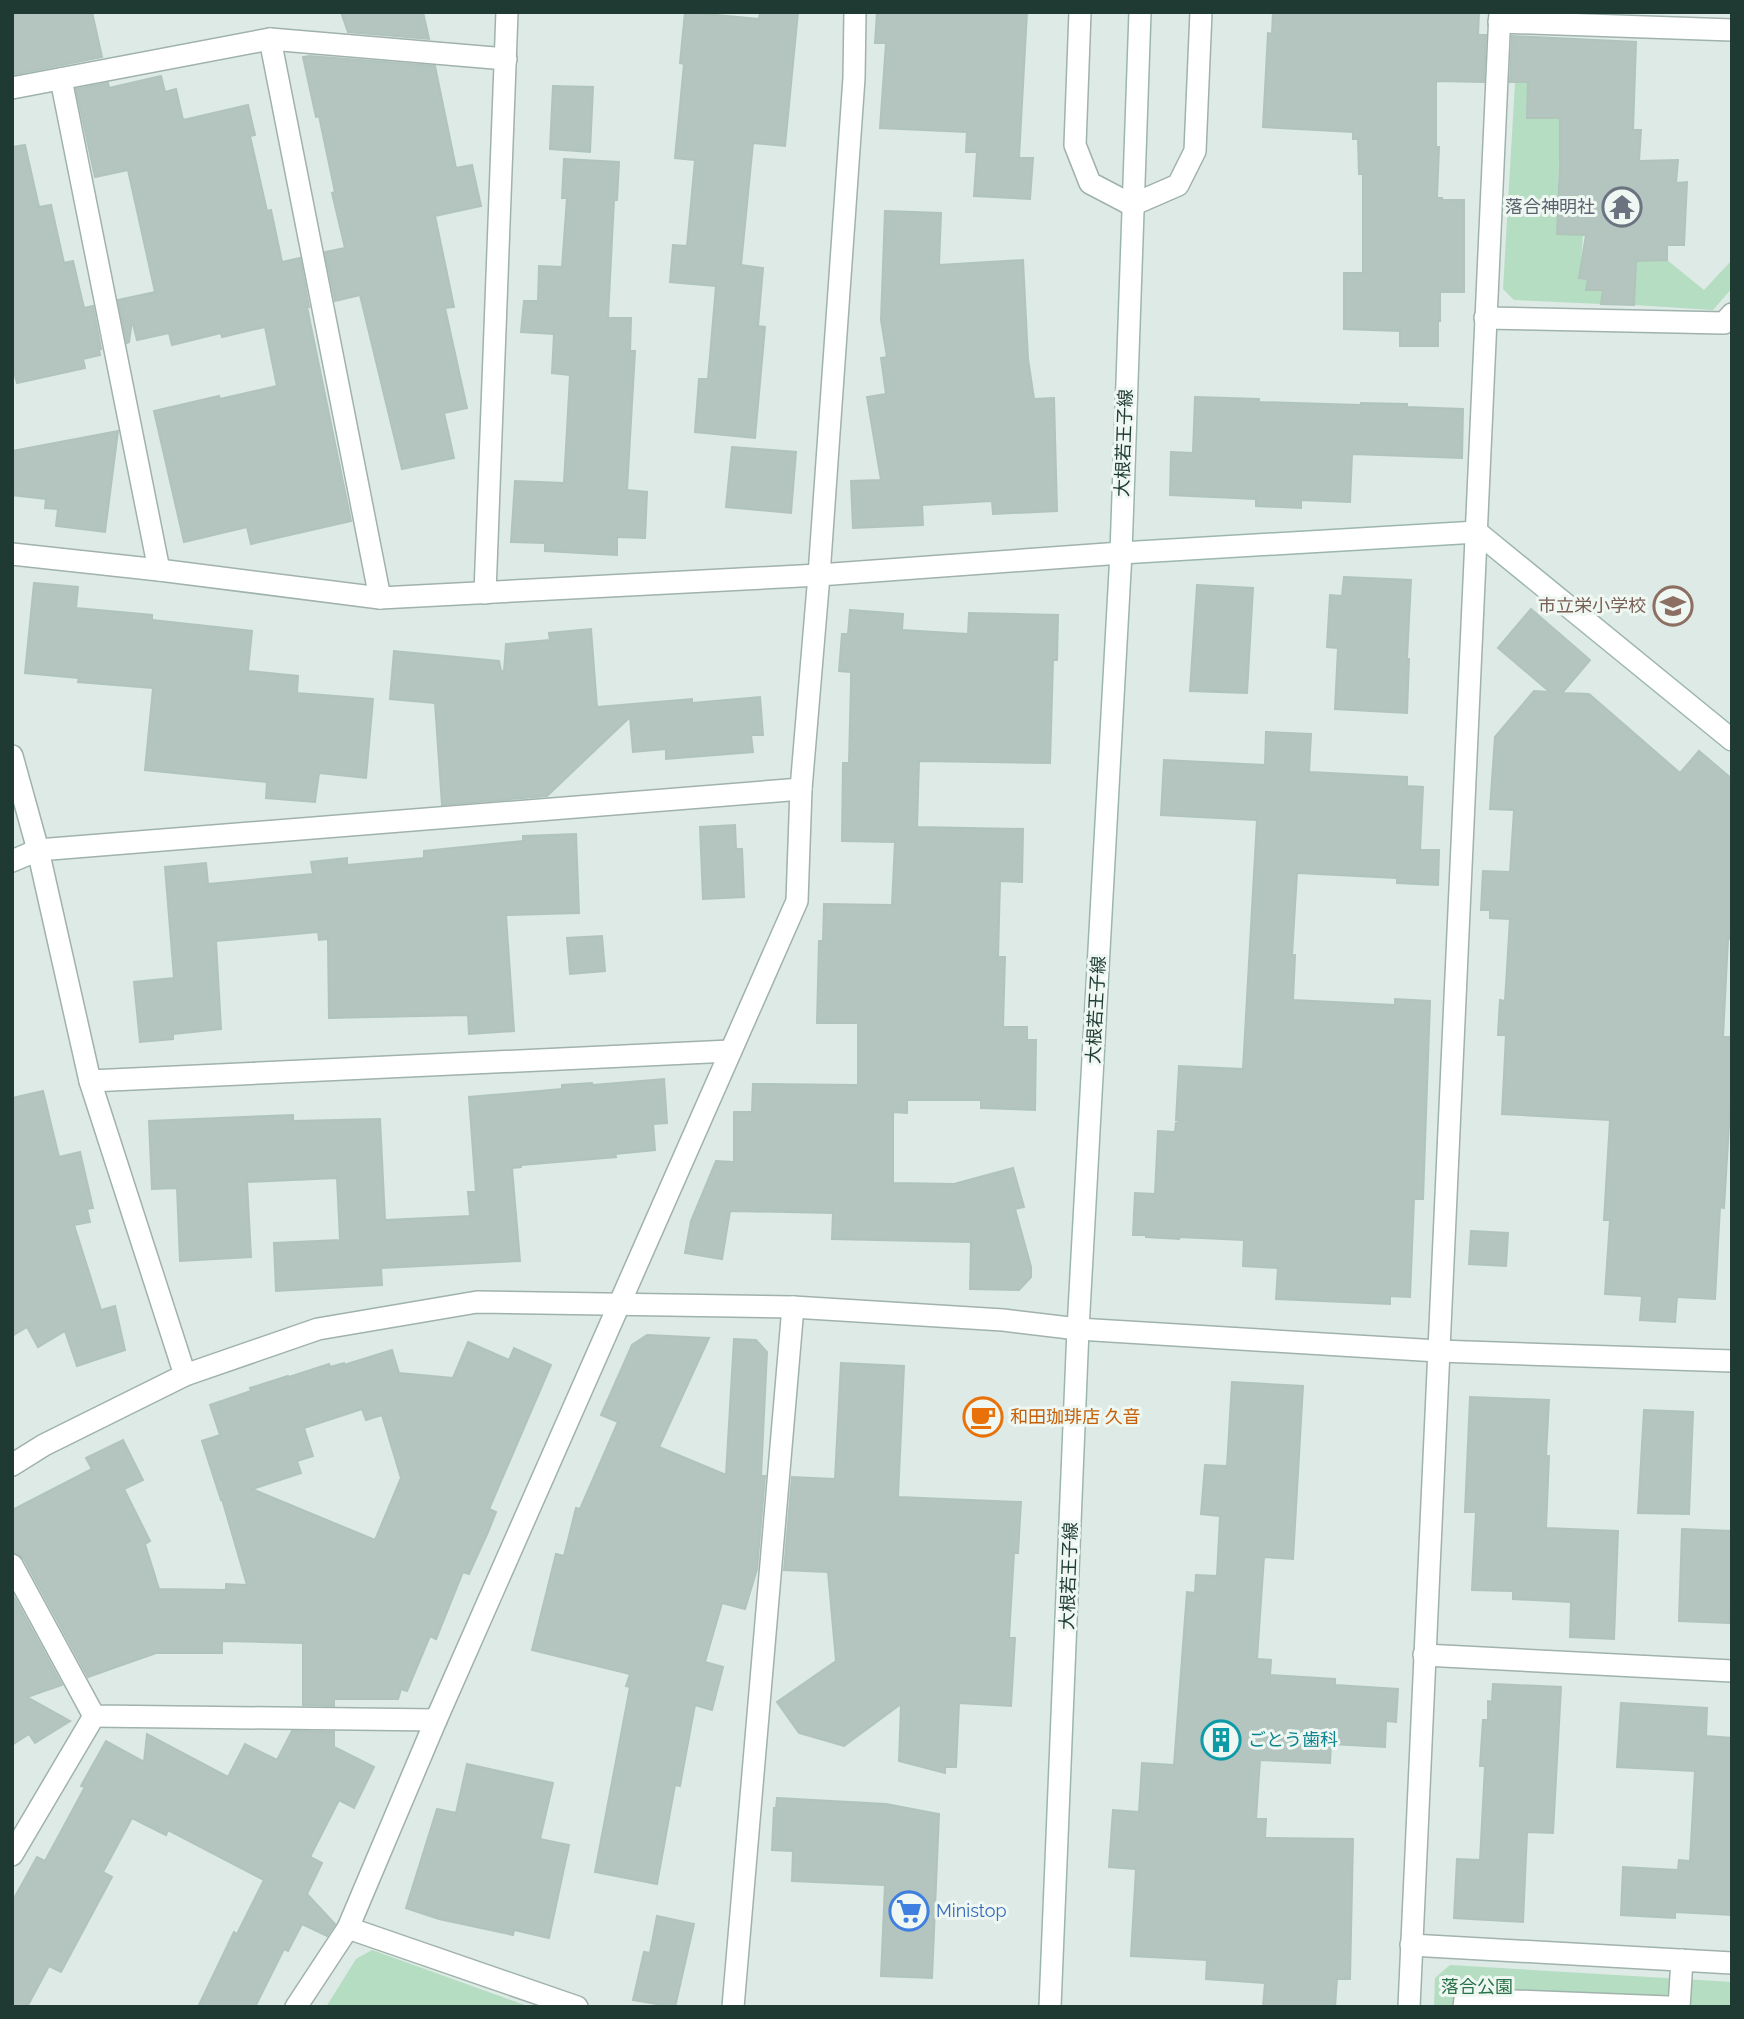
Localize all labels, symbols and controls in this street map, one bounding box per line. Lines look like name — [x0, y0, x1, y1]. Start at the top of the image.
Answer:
temple icon: 落合神明社 — [1601, 186, 1643, 228]
place label: 落合神明社 — [1505, 196, 1595, 217]
street label: 大根若王子線 — [1111, 389, 1136, 497]
school or university icon: 市立栄小学校 — [1652, 585, 1694, 627]
place label: 市立栄小学校 — [1538, 595, 1646, 616]
street label: 大根若王子線 — [1082, 955, 1109, 1064]
cafe icon: 和田珈琲店 久音 — [962, 1396, 1004, 1438]
place label: 和田珈琲店 久音 — [1010, 1406, 1141, 1427]
street label: 大根若王子線 — [1056, 1522, 1081, 1630]
building icon: ごとう歯科 — [1200, 1719, 1242, 1761]
place label: ごとう歯科 — [1248, 1729, 1338, 1750]
supermarket icon: Ministop — [888, 1890, 930, 1932]
place label: Ministop — [936, 1900, 1007, 1921]
park label: 落合公園 — [1441, 1976, 1513, 1997]

